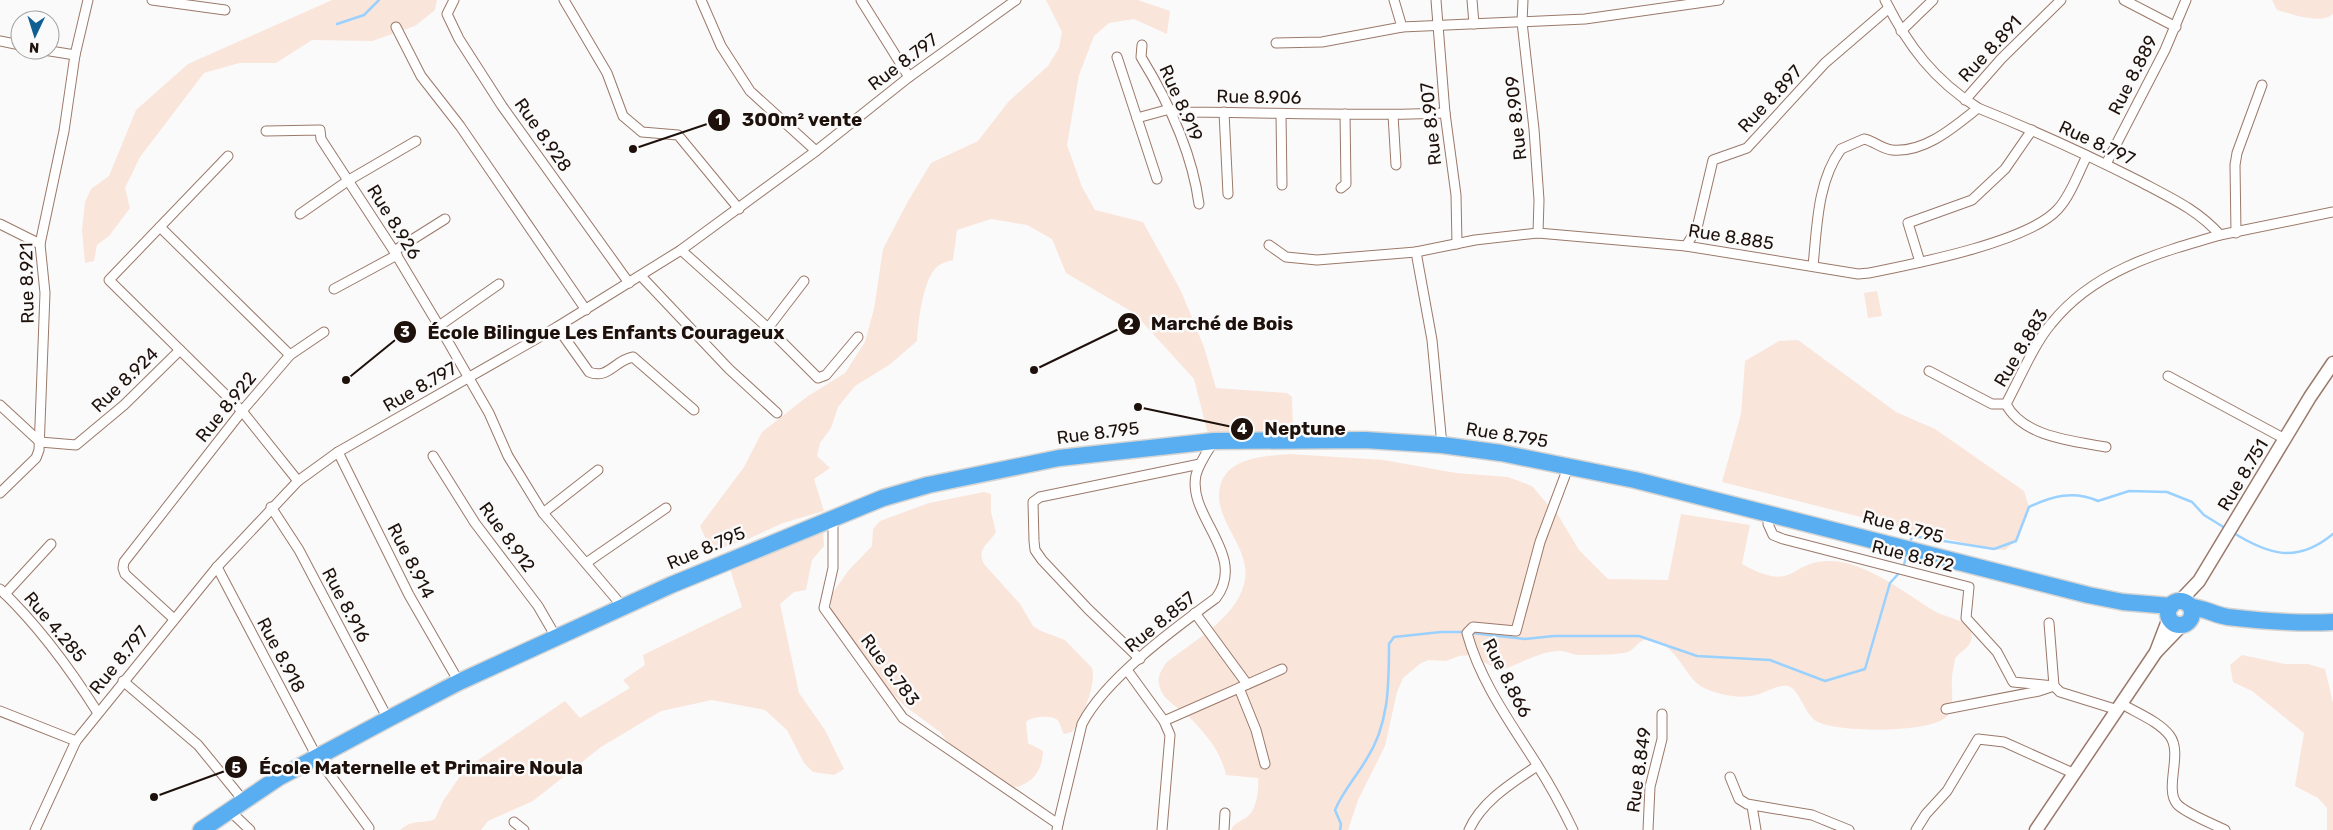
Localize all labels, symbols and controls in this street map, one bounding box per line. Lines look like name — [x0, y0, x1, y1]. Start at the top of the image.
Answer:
north arrow — [10, 10, 60, 60]
street label: Rue 8.891 — [1954, 11, 2026, 87]
street label: Rue 8.797 — [864, 29, 942, 95]
street label: Rue 8.889 — [2104, 32, 2162, 118]
text: N — [29, 39, 40, 56]
street label: Rue 8.919 — [1154, 61, 1208, 145]
street label: Rue 8.897 — [1733, 61, 1807, 137]
street label: Rue 8.909 — [1501, 75, 1531, 161]
street label: Rue 8.907 — [1416, 81, 1446, 167]
street label: Rue 8.906 — [1216, 85, 1302, 109]
street label: Rue 8.928 — [510, 94, 576, 176]
callout: 300m² vente — [706, 103, 872, 137]
text: 300m² vente — [742, 108, 862, 131]
text: 1 — [715, 111, 723, 129]
street label: Rue 8.797 — [2055, 116, 2139, 170]
street label: Rue 8.926 — [362, 180, 426, 264]
street label: Rue 8.885 — [1687, 219, 1775, 255]
street label: Rue 8.921 — [15, 242, 39, 324]
street label: Rue 8.883 — [1989, 305, 2053, 391]
callout: Marché de Bois — [1116, 307, 1304, 341]
text: Marché de Bois — [1151, 312, 1293, 335]
callout: École Bilingue Les Enfants Courageux — [393, 315, 795, 349]
text: 2 — [1124, 315, 1134, 333]
text: École Bilingue Les Enfants Courageux — [428, 321, 784, 344]
text: 3 — [400, 323, 410, 341]
street label: Rue 8.924 — [87, 343, 163, 417]
street label: Rue 8.797 — [379, 357, 461, 417]
street label: Rue 8.922 — [191, 367, 261, 447]
callout: Neptune — [1229, 412, 1356, 446]
street label: Rue 8.795 — [1055, 417, 1141, 449]
text: Neptune — [1264, 417, 1346, 440]
street label: Rue 8.795 — [1464, 418, 1550, 452]
text: 4 — [1237, 420, 1247, 438]
street label: Rue 8.751 — [2213, 435, 2273, 515]
street label: Rue 8.912 — [474, 498, 540, 576]
street label: Rue 8.795 — [1860, 506, 1946, 548]
street label: Rue 8.914 — [383, 520, 439, 602]
street label: Rue 8.795 — [664, 522, 748, 574]
street label: Rue 8.872 — [1870, 535, 1956, 577]
street label: Rue 8.916 — [317, 564, 375, 646]
street label: Rue 4.285 — [19, 587, 91, 667]
street label: Rue 8.857 — [1120, 587, 1200, 657]
street label: Rue 8.918 — [252, 614, 310, 696]
street label: Rue 8.797 — [85, 621, 153, 699]
street label: Rue 8.783 — [856, 630, 924, 710]
street label: Rue 8.866 — [1478, 635, 1536, 721]
street label: Rue 8.849 — [1622, 726, 1656, 814]
callout: École Maternelle et Primaire Noula — [224, 750, 593, 784]
text: École Maternelle et Primaire Noula — [259, 756, 583, 779]
text: 5 — [231, 759, 241, 777]

